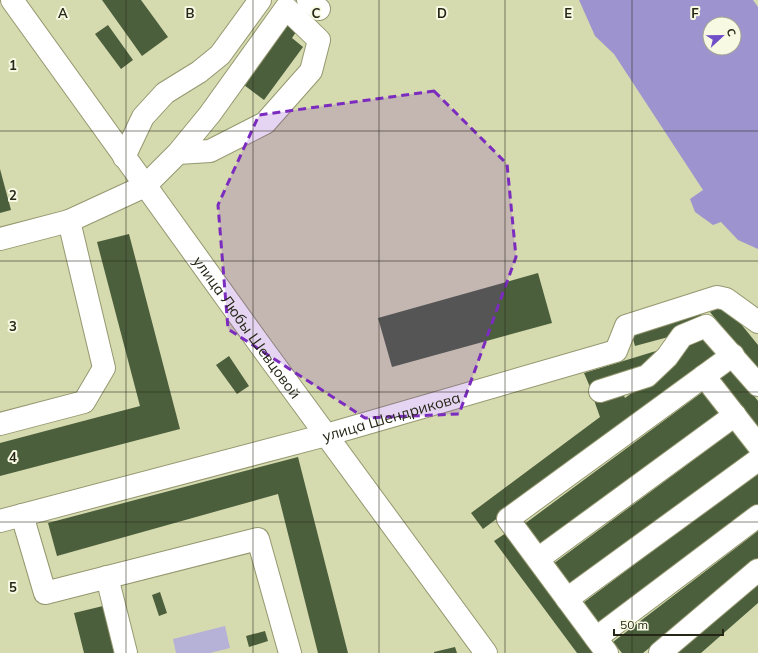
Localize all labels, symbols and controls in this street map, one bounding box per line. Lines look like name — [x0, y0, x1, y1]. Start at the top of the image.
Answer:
text: A — [58, 5, 68, 21]
text: B — [186, 5, 195, 21]
text: C — [312, 5, 321, 21]
text: D — [437, 5, 447, 21]
text: E — [564, 5, 572, 21]
text: F — [691, 5, 699, 21]
north arrow — [702, 16, 742, 56]
text: С — [723, 26, 739, 39]
text: 1 — [9, 57, 17, 73]
text: 2 — [9, 187, 17, 203]
street label: улица Любы Шевцовой — [189, 252, 306, 402]
text: 3 — [9, 318, 17, 334]
street label: улица Шендрикова — [320, 387, 462, 445]
text: 4 — [9, 449, 17, 465]
text: 5 — [9, 579, 17, 595]
scale bar — [614, 611, 723, 637]
text: 50 m — [620, 617, 648, 632]

